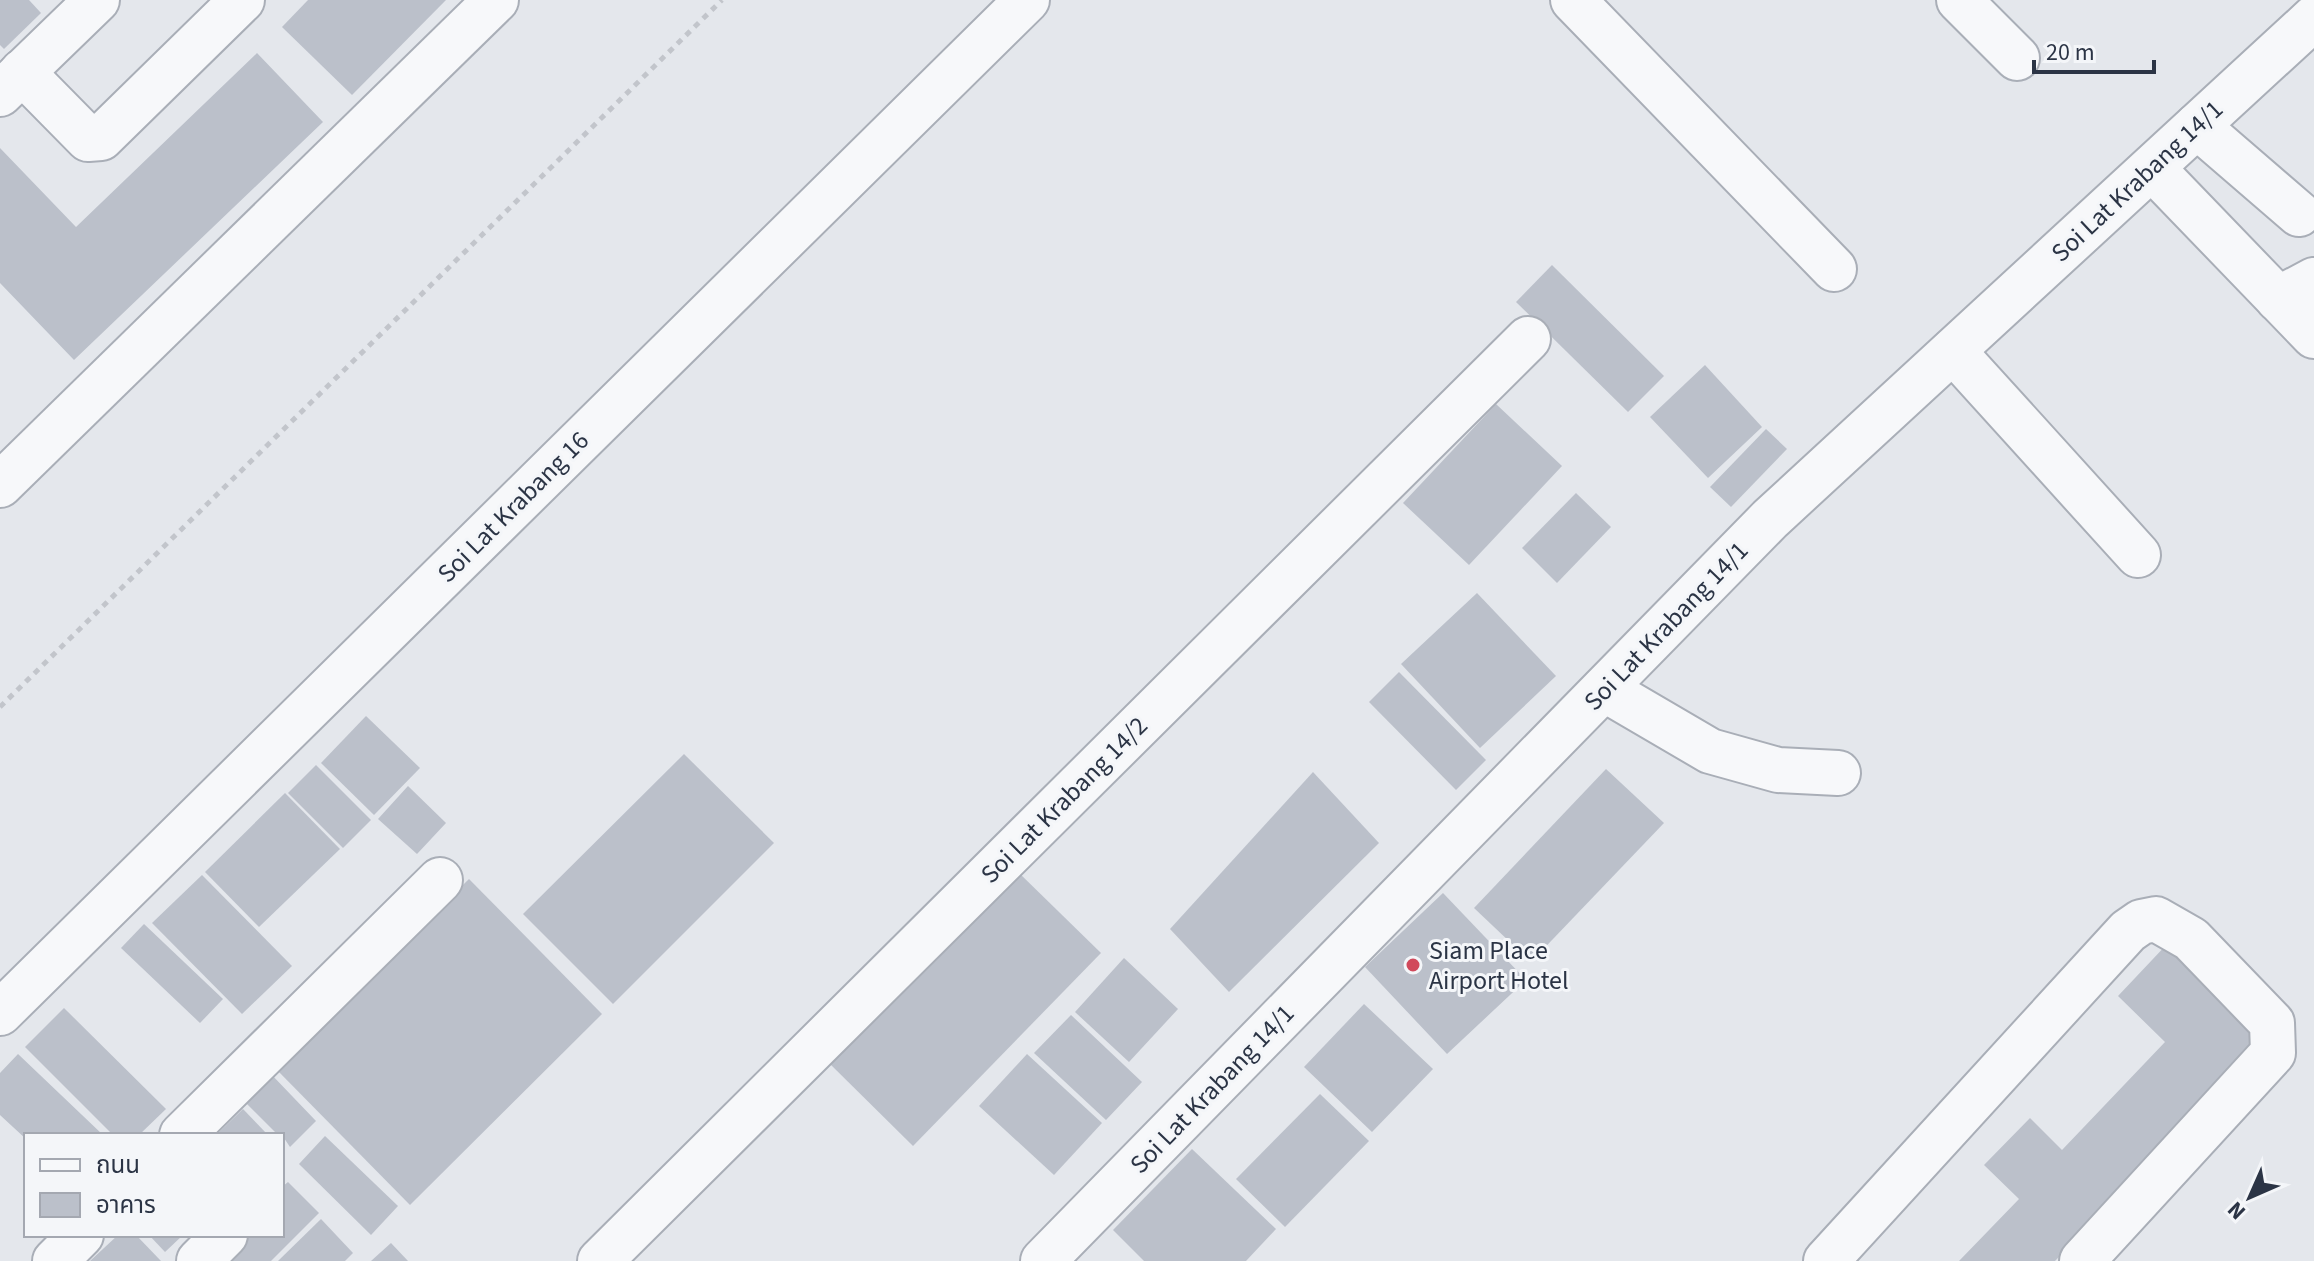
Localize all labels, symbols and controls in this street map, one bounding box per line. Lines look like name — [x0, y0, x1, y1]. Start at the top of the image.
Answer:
scale bar — [2034, 24, 2154, 74]
text: 20 m — [2046, 35, 2095, 70]
street label: Soi Lat Krabang 14/1 — [2043, 91, 2231, 271]
street label: Soi Lat Krabang 16 — [429, 423, 597, 591]
street label: Soi Lat Krabang 14/1 — [1575, 533, 1757, 719]
street label: Soi Lat Krabang 14/2 — [972, 708, 1156, 892]
place label: Siam Place Airport Hotel — [1429, 932, 1569, 999]
marker: Siam Place Airport Hotel — [1404, 956, 1422, 974]
street label: Soi Lat Krabang 14/1 — [1121, 996, 1303, 1182]
legend — [24, 1133, 284, 1237]
text: ถนน — [96, 1148, 140, 1183]
north arrow — [2210, 1157, 2290, 1237]
text: อาคาร — [96, 1188, 156, 1223]
text: N — [2220, 1194, 2253, 1227]

